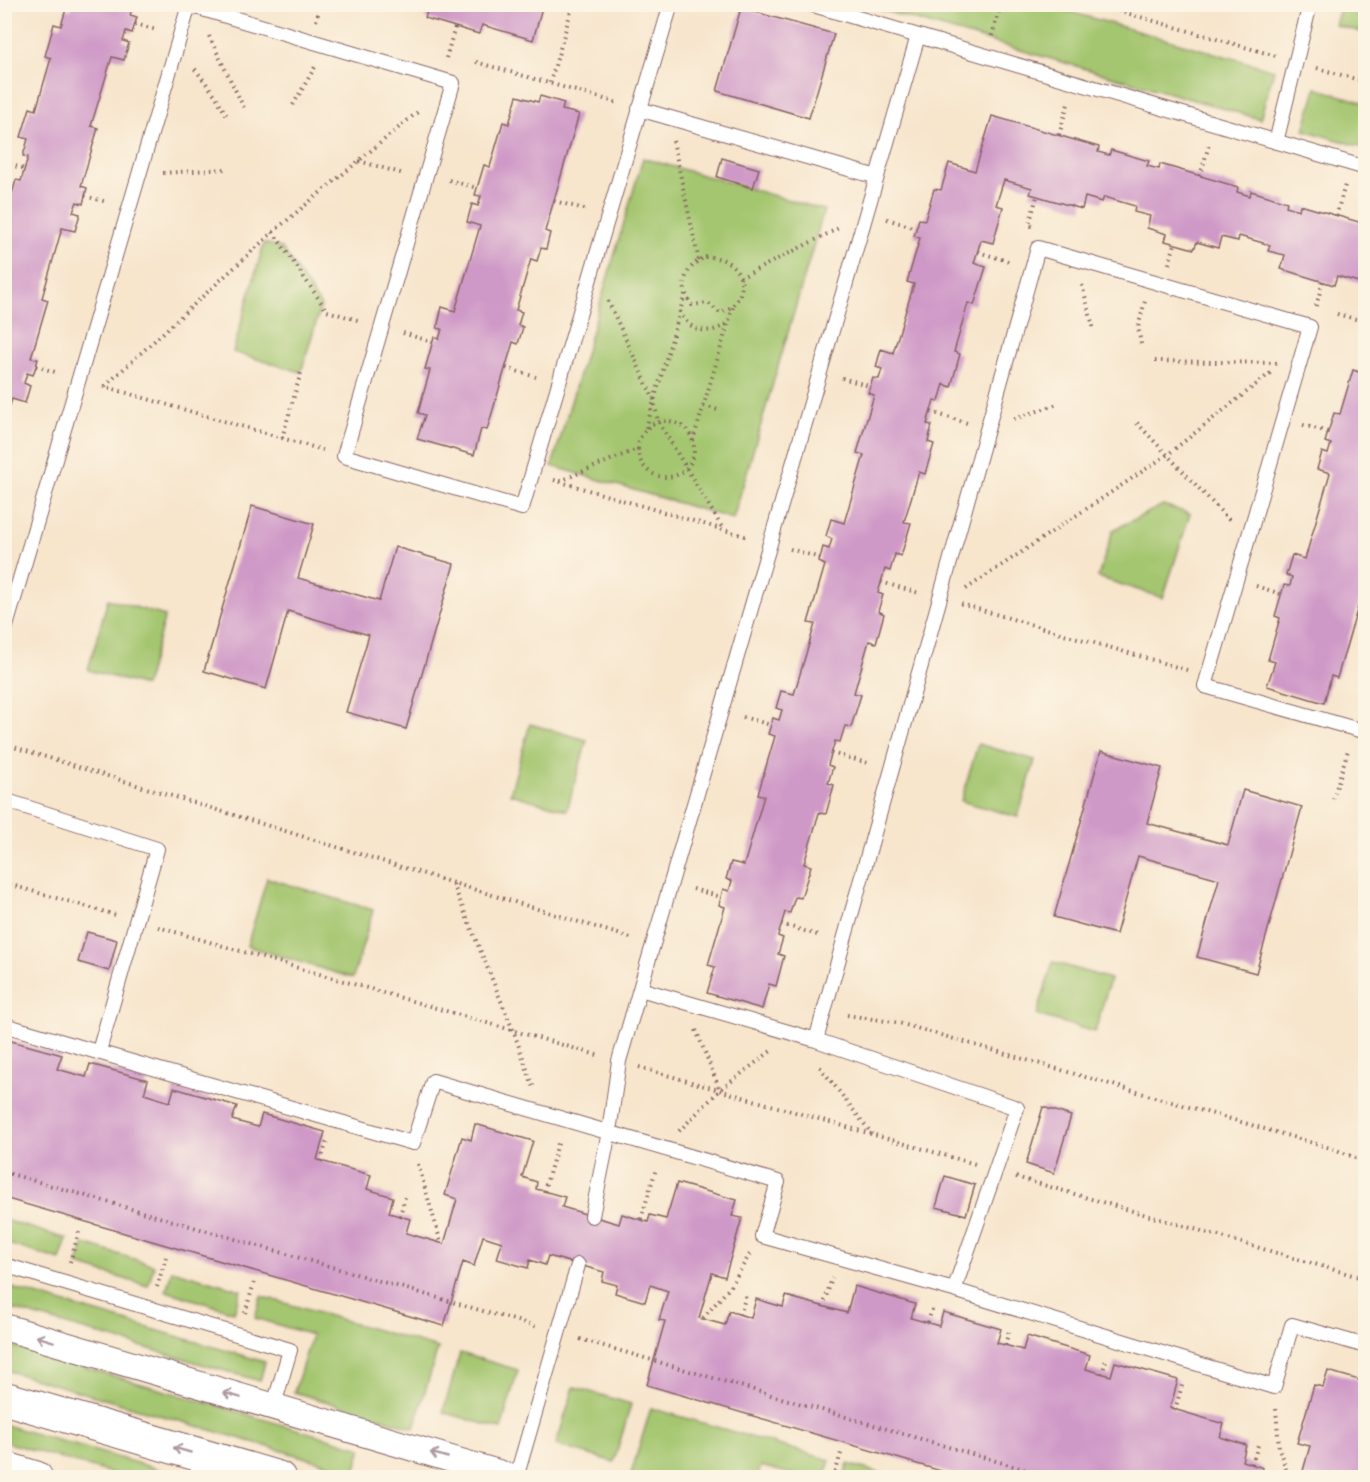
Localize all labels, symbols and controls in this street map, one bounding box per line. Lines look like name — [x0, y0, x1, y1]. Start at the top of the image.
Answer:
one-way arrow — [36, 1333, 55, 1344]
one-way arrow — [223, 1389, 242, 1400]
one-way arrow — [173, 1443, 192, 1455]
one-way arrow — [430, 1449, 449, 1461]

